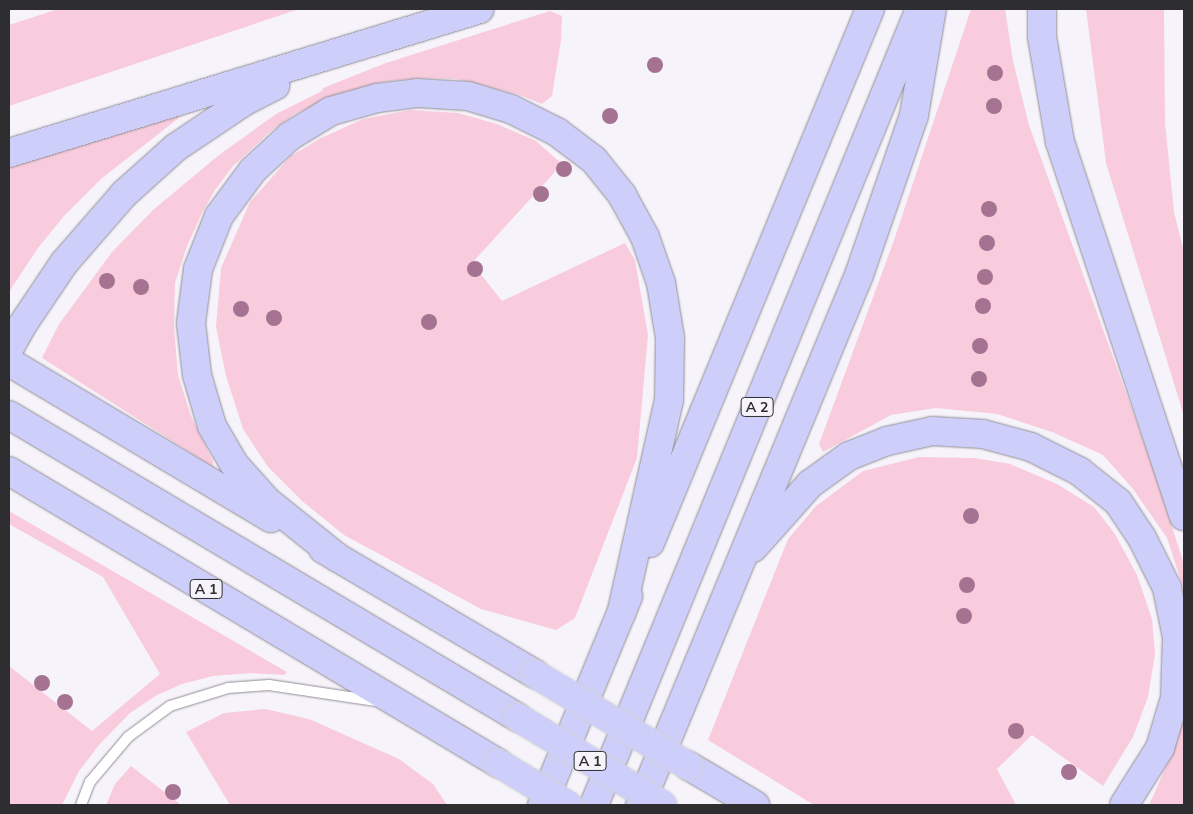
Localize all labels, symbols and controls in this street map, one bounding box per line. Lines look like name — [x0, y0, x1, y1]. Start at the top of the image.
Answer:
road number: A 2 — [740, 396, 774, 418]
road number: A 1 — [188, 578, 224, 600]
road number: A 1 — [572, 749, 608, 772]

